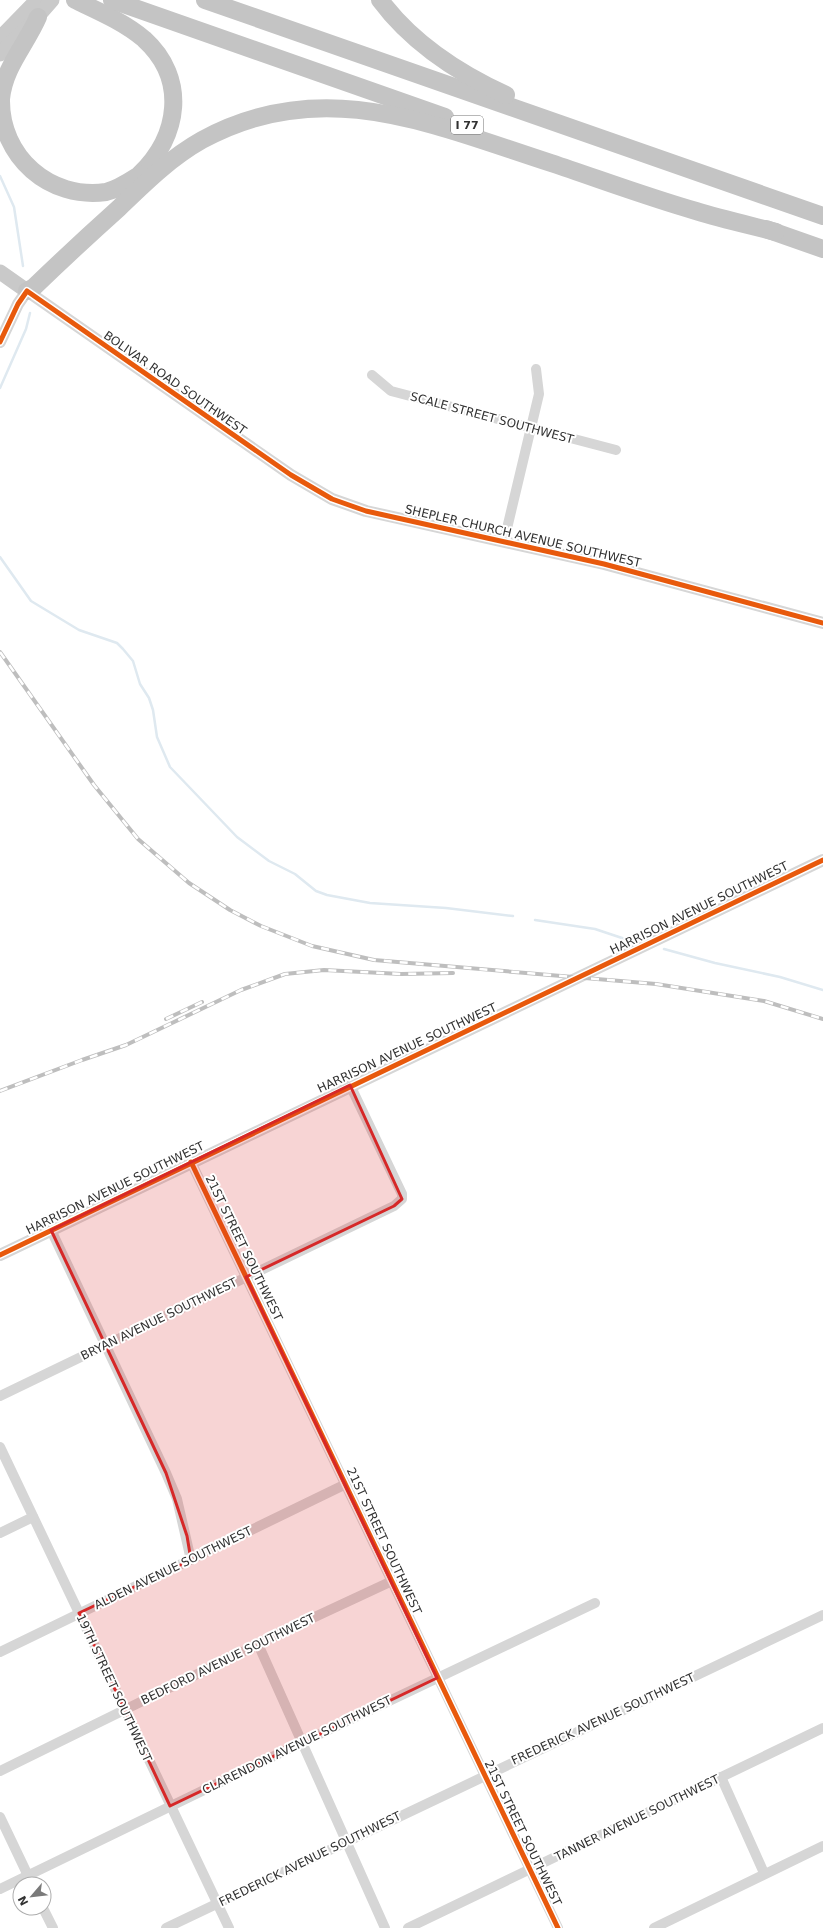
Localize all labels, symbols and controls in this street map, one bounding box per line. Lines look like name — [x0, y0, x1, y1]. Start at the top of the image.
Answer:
road number: I 77 — [451, 116, 483, 134]
street label: BOLIVAR ROAD SOUTHWEST — [101, 328, 250, 438]
street label: SCALE STREET SOUTHWEST — [409, 389, 576, 447]
street label: SHEPLER CHURCH AVENUE SOUTHWEST — [404, 502, 643, 570]
street label: HARRISON AVENUE SOUTHWEST — [608, 858, 791, 957]
street label: HARRISON AVENUE SOUTHWEST — [315, 1000, 500, 1096]
street label: HARRISON AVENUE SOUTHWEST — [24, 1138, 207, 1237]
street label: 21ST STREET SOUTHWEST — [203, 1173, 286, 1324]
street label: BRYAN AVENUE SOUTHWEST — [79, 1275, 240, 1363]
street label: 21ST STREET SOUTHWEST — [344, 1465, 424, 1617]
street label: ALDEN AVENUE SOUTHWEST — [92, 1523, 255, 1612]
street label: BEDFORD AVENUE SOUTHWEST — [139, 1610, 318, 1707]
street label: 19TH STREET SOUTHWEST — [74, 1612, 155, 1765]
street label: FREDERICK AVENUE SOUTHWEST — [509, 1670, 697, 1768]
street label: CLARENDON AVENUE SOUTHWEST — [200, 1693, 395, 1797]
street label: 21ST STREET SOUTHWEST — [482, 1758, 565, 1909]
street label: TANNER AVENUE SOUTHWEST — [552, 1772, 722, 1864]
street label: FREDERICK AVENUE SOUTHWEST — [217, 1808, 404, 1909]
north arrow — [12, 1876, 52, 1916]
text: N — [16, 1893, 32, 1908]

